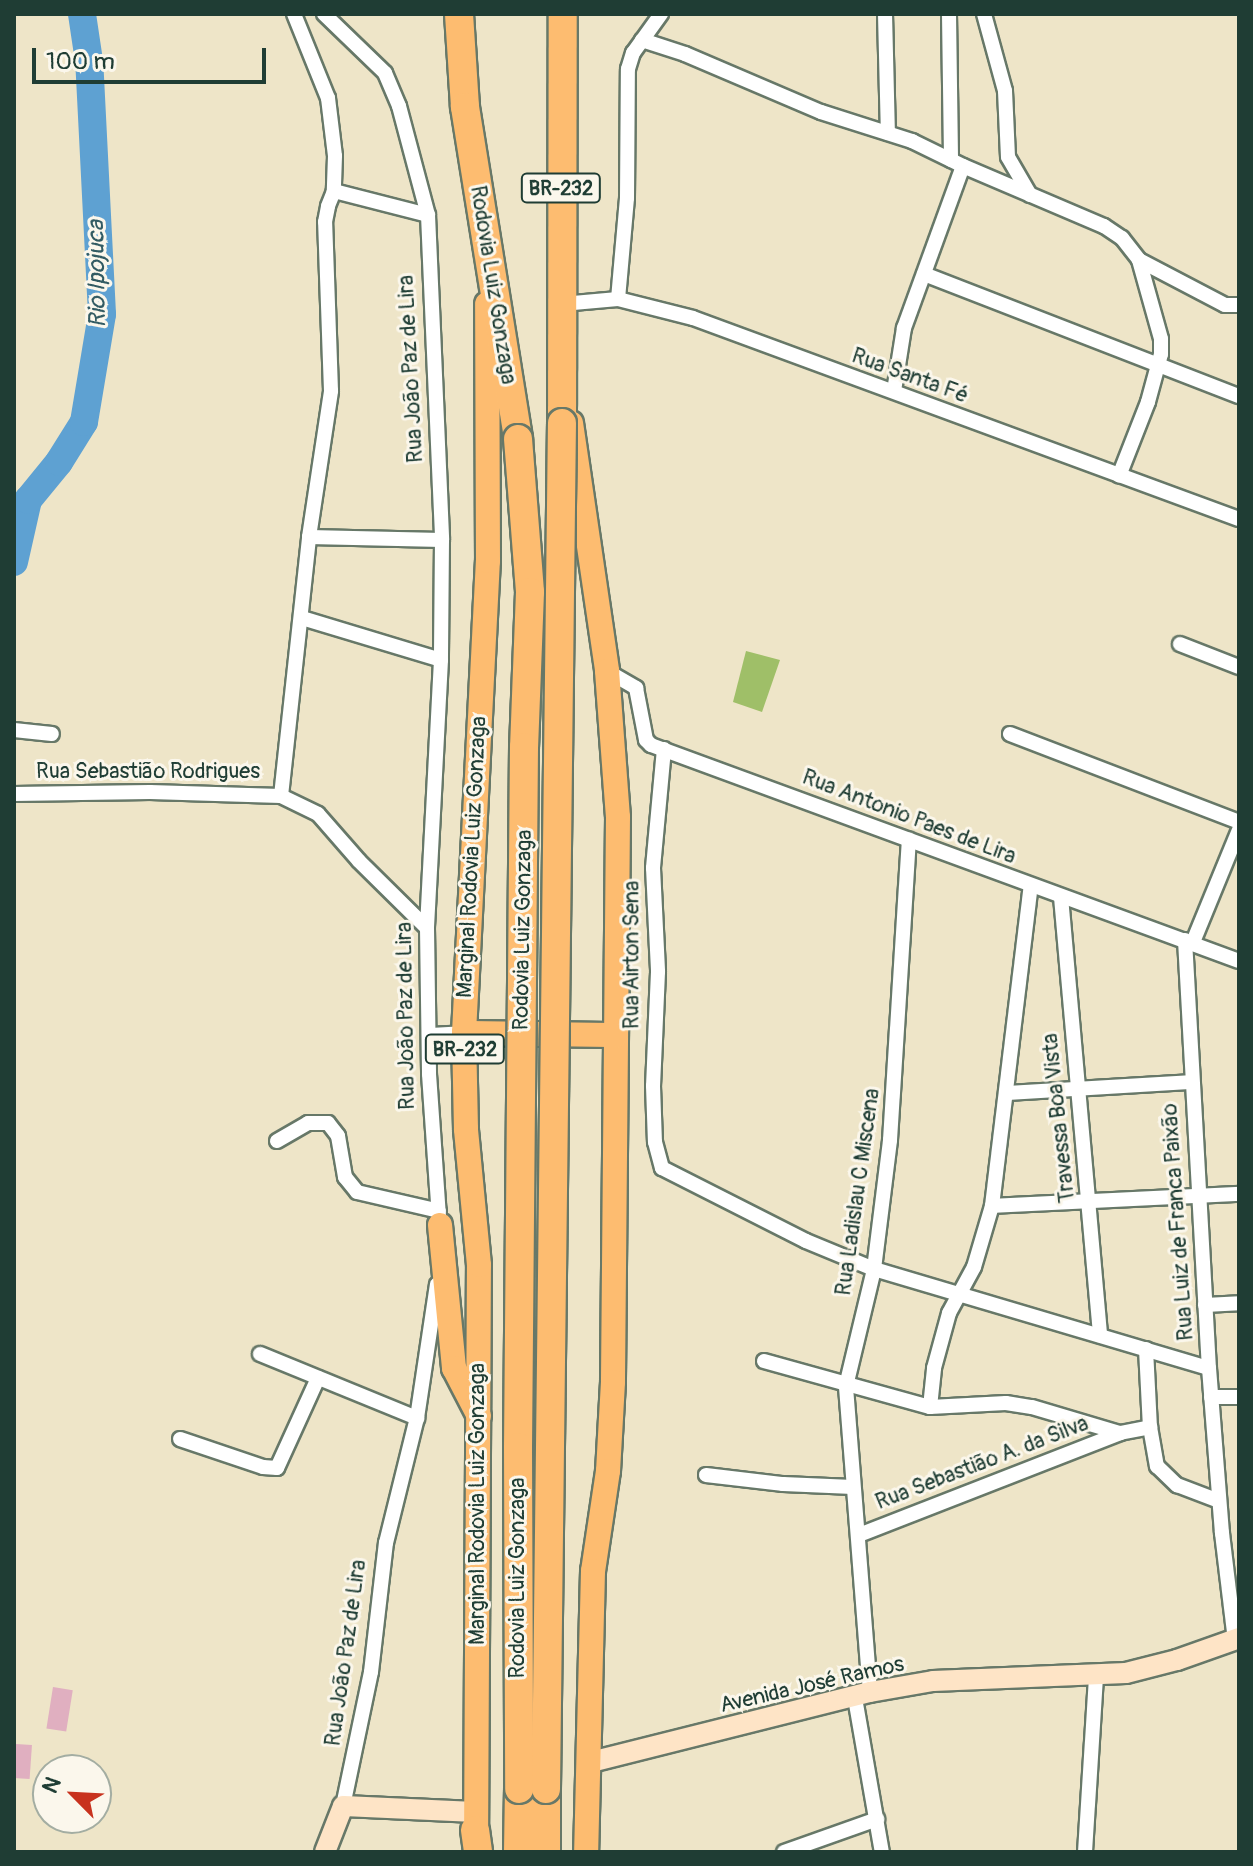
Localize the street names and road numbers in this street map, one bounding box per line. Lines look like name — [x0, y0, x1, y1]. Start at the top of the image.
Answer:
road number: BR-232 — [519, 172, 603, 204]
street label: Rodovia Luiz Gonzaga — [464, 184, 522, 386]
street label: Rua João Paz de Lira — [393, 275, 429, 463]
street label: Rua Santa Fé — [848, 343, 972, 409]
street label: Marginal Rodovia Luiz Gonzaga — [451, 715, 493, 999]
street label: Rua Sebastião Rodrigues — [36, 759, 260, 785]
street label: Rua Antonio Paes de Lira — [798, 764, 1020, 870]
street label: Rodovia Luiz Gonzaga — [508, 829, 538, 1031]
street label: Rua Airton Sena — [619, 881, 645, 1029]
street label: Rua João Paz de Lira — [391, 922, 421, 1110]
street label: Travessa Boa Vista — [1037, 1032, 1081, 1204]
road number: BR-232 — [423, 1033, 507, 1065]
street label: Rua Ladislau C Miscena — [830, 1087, 886, 1297]
street label: Rua Luiz de Franca Paixão — [1157, 1102, 1199, 1342]
street label: Marginal Rodovia Luiz Gonzaga — [465, 1363, 491, 1645]
street label: Rua Sebastião A. da Silva — [872, 1410, 1092, 1516]
street label: Rodovia Luiz Gonzaga — [505, 1478, 531, 1678]
street label: Rua João Paz de Lira — [320, 1558, 372, 1748]
street label: Avenida José Ramos — [717, 1651, 907, 1719]

